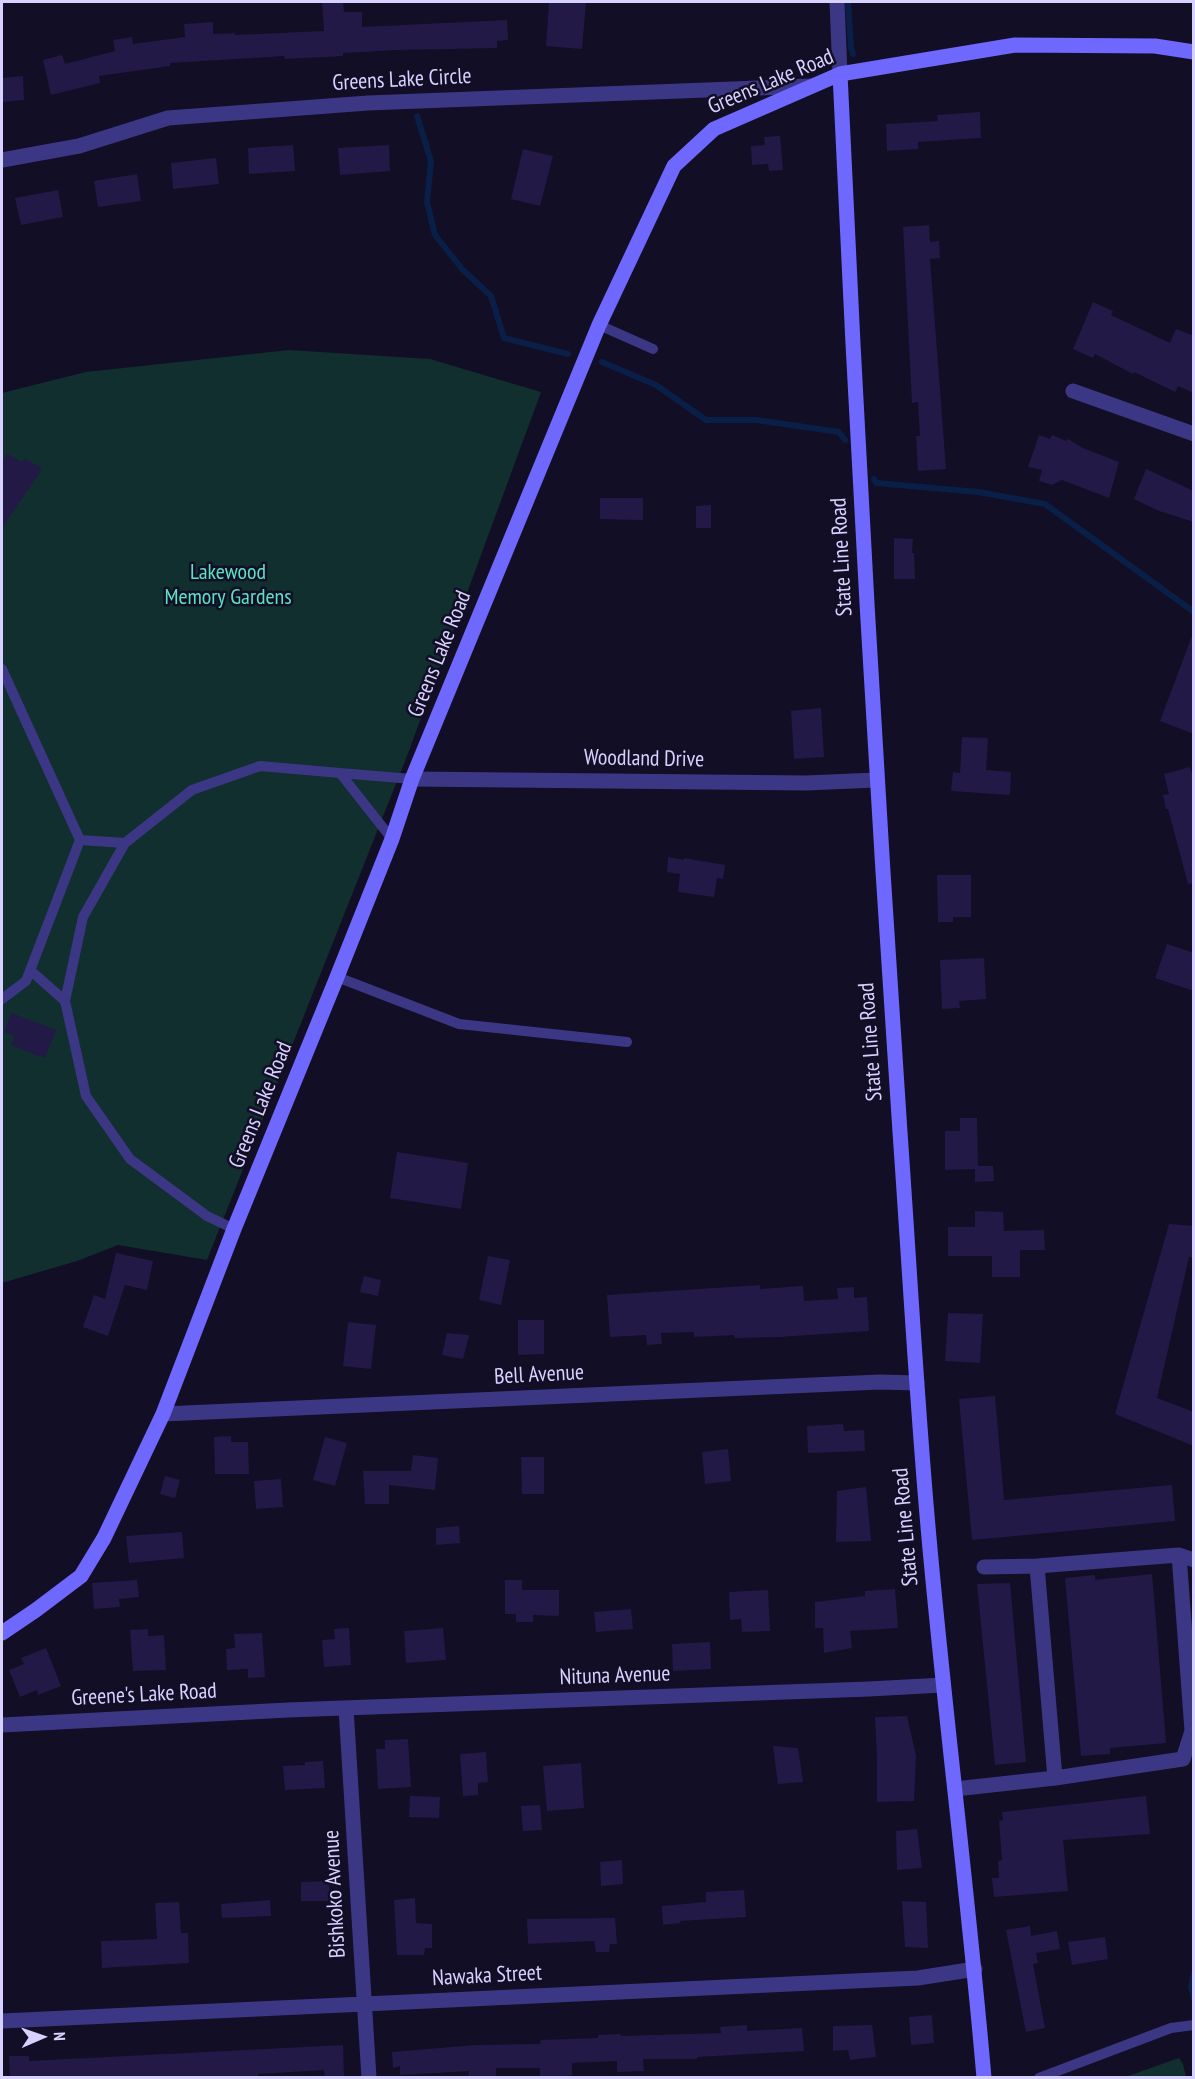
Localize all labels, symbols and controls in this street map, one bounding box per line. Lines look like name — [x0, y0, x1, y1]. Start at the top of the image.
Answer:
street label: Greens Lake Road — [704, 44, 838, 120]
street label: Greens Lake Circle — [332, 63, 472, 97]
street label: State Line Road — [826, 497, 858, 617]
park label: Lakewood Memory Gardens — [164, 560, 292, 612]
street label: Greens Lake Road — [403, 587, 477, 721]
street label: Woodland Drive — [584, 745, 704, 773]
street label: State Line Road — [854, 982, 888, 1102]
street label: Greens Lake Road — [224, 1038, 298, 1172]
street label: Bell Avenue — [493, 1359, 585, 1391]
street label: State Line Road — [888, 1467, 924, 1587]
street label: Nituna Avenue — [559, 1661, 671, 1691]
street label: Greene's Lake Road — [71, 1678, 217, 1712]
street label: Bishkoko Avenue — [318, 1829, 352, 1959]
street label: Nawaka Street — [431, 1960, 543, 1992]
north arrow — [12, 2007, 72, 2067]
text: N — [50, 2032, 70, 2041]

